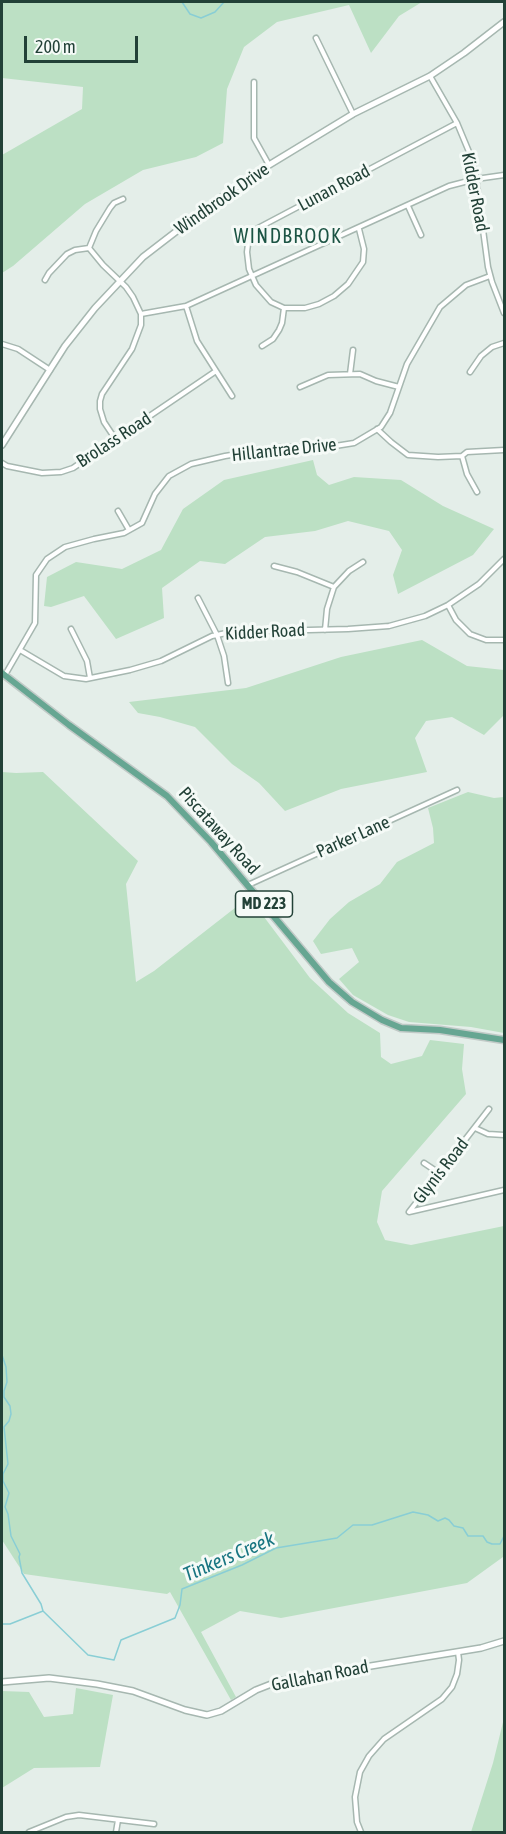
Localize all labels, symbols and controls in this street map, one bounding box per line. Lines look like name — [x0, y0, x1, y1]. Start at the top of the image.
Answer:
scale bar — [27, 24, 141, 62]
text: 200 m — [35, 36, 76, 57]
street label: Kidder Road — [457, 151, 493, 233]
street label: Windbrook Drive — [171, 158, 273, 240]
street label: Lunan Road — [294, 160, 374, 216]
district label: WINDBROOK — [234, 225, 342, 249]
street label: Brolass Road — [72, 408, 156, 472]
street label: Hillantrae Drive — [231, 434, 337, 466]
street label: Kidder Road — [224, 619, 306, 645]
street label: Piscataway Road — [174, 783, 264, 879]
street label: Parker Lane — [313, 811, 393, 863]
road number: MD 223 — [236, 891, 292, 917]
street label: Glynis Road — [409, 1134, 473, 1208]
water label: Tinkers Creek — [180, 1527, 278, 1587]
street label: Gallahan Road — [270, 1656, 370, 1696]

